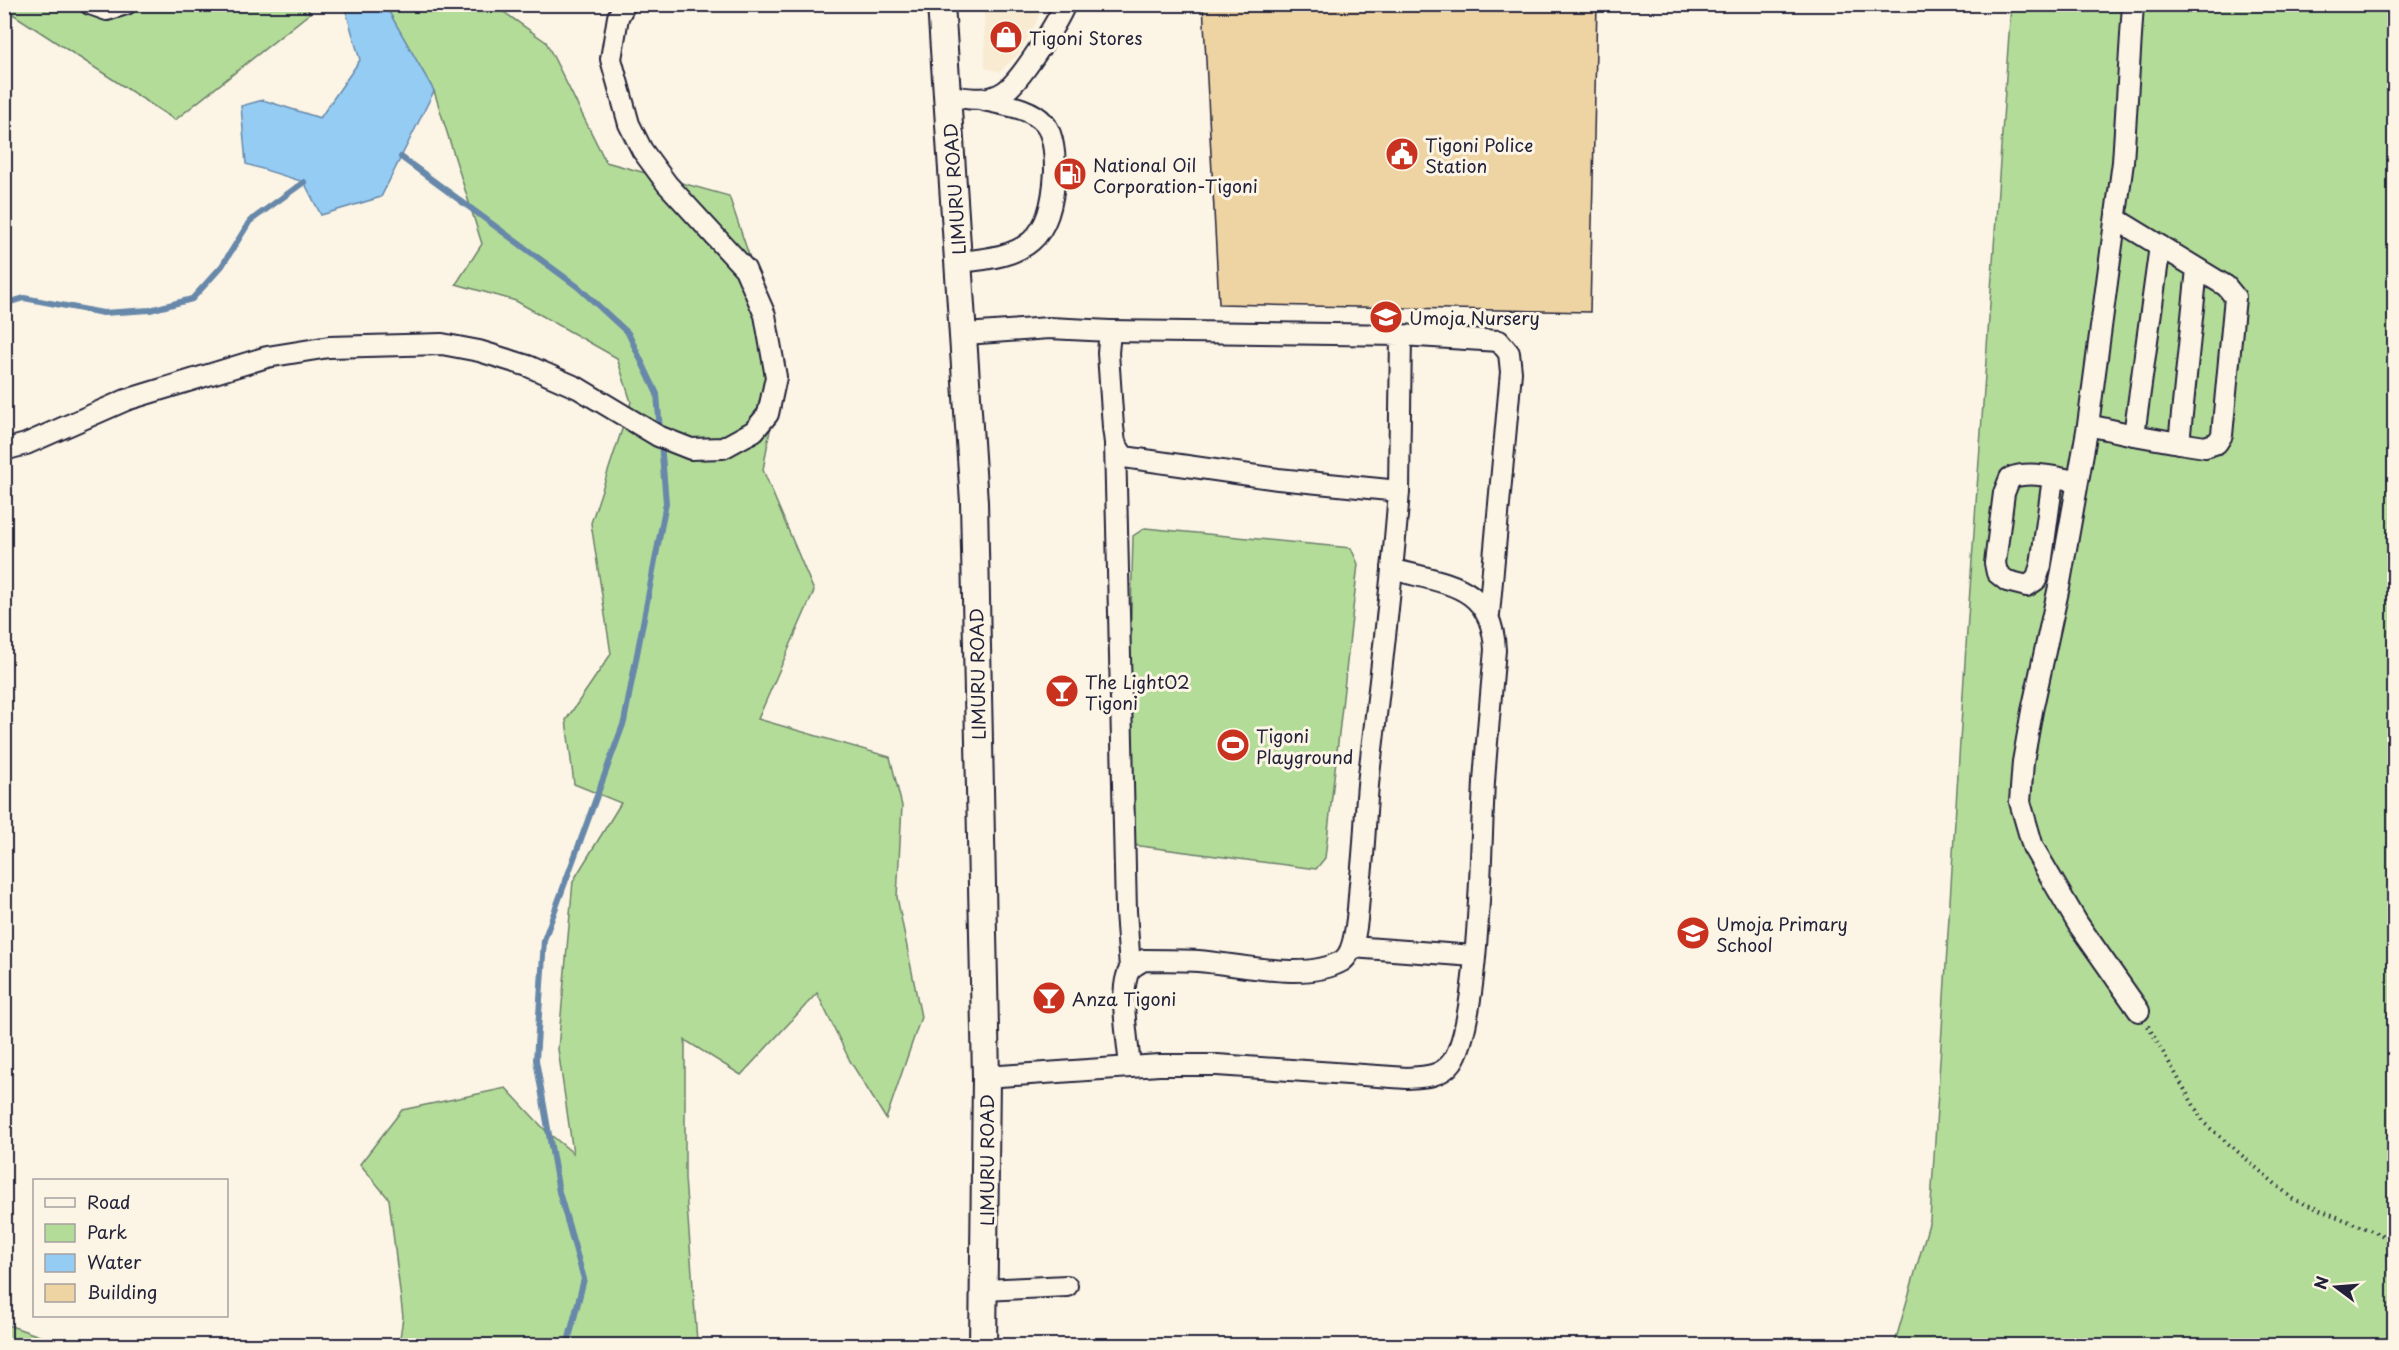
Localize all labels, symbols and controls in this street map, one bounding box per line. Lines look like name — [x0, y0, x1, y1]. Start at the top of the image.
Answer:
shop icon: Tigoni Stores — [988, 19, 1024, 55]
place label: Tigoni Stores — [1029, 24, 1142, 51]
street label: LIMURU ROAD — [936, 122, 972, 256]
place label: Tigoni Police Station — [1425, 131, 1533, 179]
public building icon: Tigoni Police Station — [1384, 136, 1420, 172]
place label: National Oil Corporation-Tigoni — [1093, 151, 1258, 199]
fuel station icon: National Oil Corporation-Tigoni — [1052, 156, 1088, 192]
school or university icon: Umoja Nursery — [1368, 299, 1404, 335]
place label: Umoja Nursery — [1409, 304, 1540, 331]
street label: LIMURU ROAD — [962, 608, 992, 740]
place label: The Light02 Tigoni — [1085, 668, 1190, 716]
bar icon: The Light02 Tigoni — [1044, 673, 1080, 709]
place label: Tigoni Playground — [1256, 722, 1353, 770]
sports icon: Tigoni Playground — [1215, 727, 1251, 763]
place label: Umoja Primary School — [1716, 910, 1848, 958]
school or university icon: Umoja Primary School — [1675, 915, 1711, 951]
bar icon: Anza Tigoni — [1031, 980, 1067, 1016]
place label: Anza Tigoni — [1072, 985, 1176, 1012]
street label: LIMURU ROAD — [973, 1094, 1000, 1226]
legend — [33, 1179, 228, 1317]
text: Road — [87, 1188, 131, 1215]
text: Park — [87, 1218, 127, 1245]
text: Water — [87, 1248, 142, 1275]
north arrow — [2306, 1257, 2366, 1317]
text: N — [2307, 1273, 2334, 1292]
text: Building — [87, 1278, 157, 1305]

